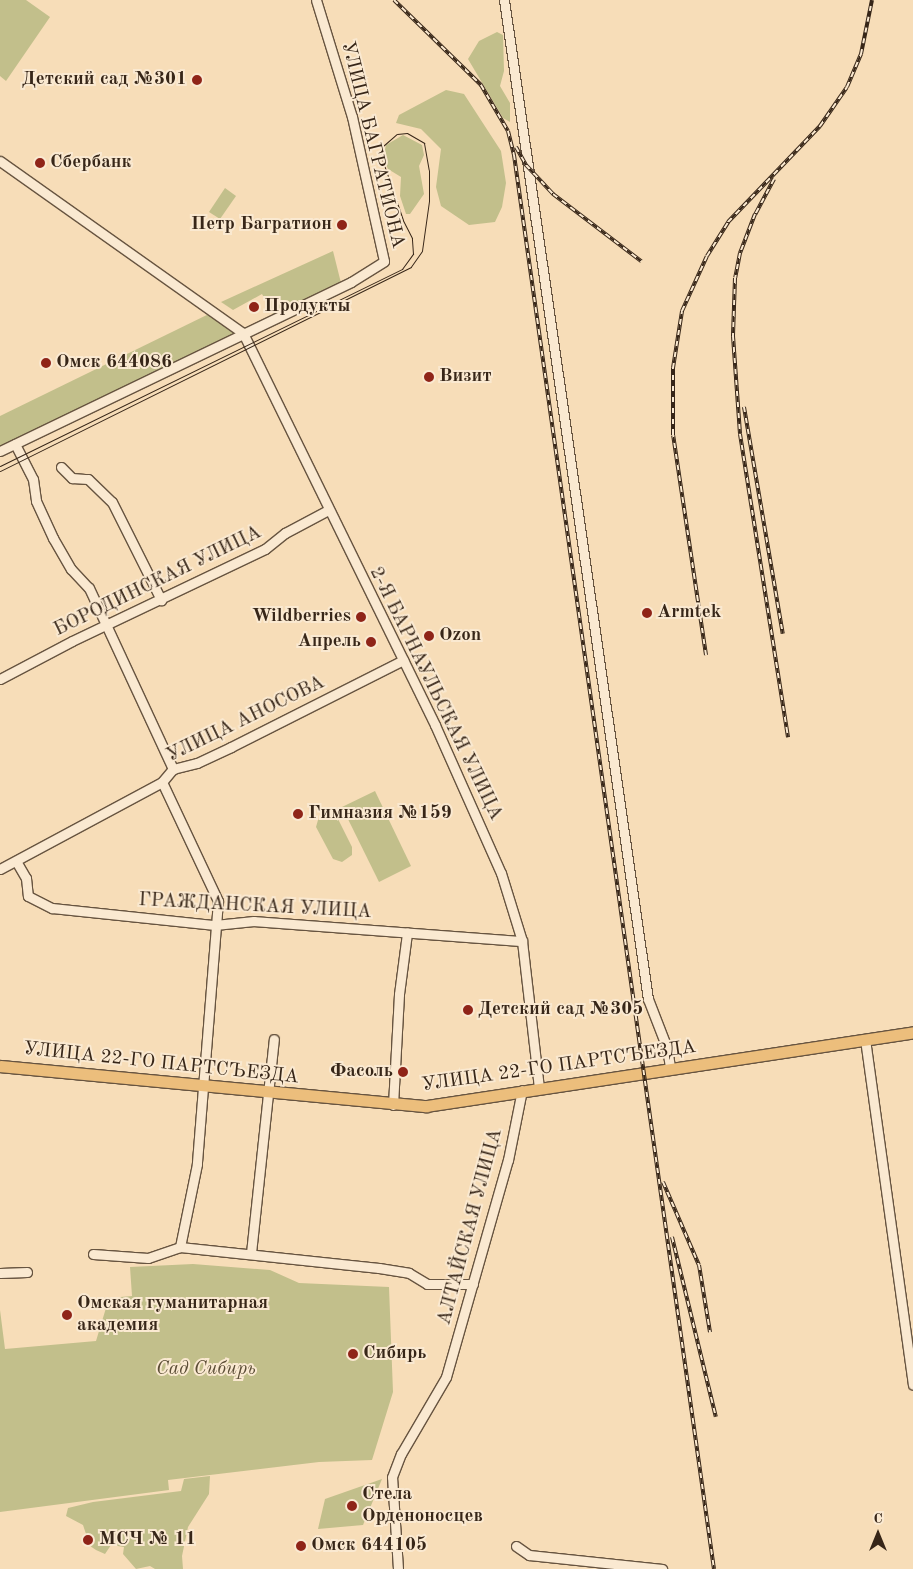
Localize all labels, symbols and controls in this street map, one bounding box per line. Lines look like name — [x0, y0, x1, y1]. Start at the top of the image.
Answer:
street label: УЛИЦА БАГРАТИОНА — [335, 39, 409, 251]
place label: Детский сад №301 — [22, 69, 187, 91]
marker: Детский сад №301 — [191, 74, 203, 86]
place label: Сбербанк — [50, 152, 132, 174]
marker: Сбербанк — [34, 157, 46, 169]
place label: Петр Багратион — [191, 214, 332, 236]
marker: Петр Багратион — [336, 219, 348, 231]
place label: Продукты — [264, 296, 351, 318]
marker: Продукты — [248, 301, 260, 313]
place label: Омск 644086 — [56, 352, 172, 374]
marker: Омск 644086 — [40, 357, 52, 369]
place label: Визит — [439, 366, 492, 388]
marker: Визит — [423, 371, 435, 383]
street label: БОРОДИНСКАЯ УЛИЦА — [51, 522, 265, 642]
street label: 2-Я БАРНАУЛЬСКАЯ УЛИЦА — [364, 563, 506, 825]
place label: Armtek — [657, 602, 721, 624]
place label: Wildberries — [252, 606, 351, 628]
marker: Armtek — [641, 607, 653, 619]
marker: Wildberries — [355, 611, 367, 623]
place label: Ozon — [439, 625, 481, 647]
marker: Ozon — [423, 630, 435, 642]
place label: Апрель — [297, 631, 361, 653]
marker: Апрель — [365, 636, 377, 648]
street label: УЛИЦА АНОСОВА — [163, 672, 329, 768]
place label: Гимназия №159 — [308, 803, 452, 825]
marker: Гимназия №159 — [292, 808, 304, 820]
street label: ГРАЖДАНСКАЯ УЛИЦА — [138, 890, 372, 924]
place label: Детский сад №305 — [478, 999, 643, 1021]
marker: Детский сад №305 — [462, 1004, 474, 1016]
street label: УЛИЦА 22-ГО ПАРТСЪЕЗДА — [420, 1036, 698, 1098]
street label: УЛИЦА 22-ГО ПАРТСЪЕЗДА — [22, 1038, 300, 1090]
place label: Фасоль — [330, 1061, 393, 1083]
marker: Фасоль — [397, 1066, 409, 1078]
street label: АЛТАЙСКАЯ УЛИЦА — [434, 1126, 508, 1328]
place label: Омская гуманитарная академия — [77, 1293, 268, 1337]
marker: Омская гуманитарная академия — [61, 1309, 73, 1321]
place label: Сибирь — [363, 1343, 426, 1365]
marker: Сибирь — [347, 1348, 359, 1360]
park label: Сад Сибирь — [156, 1359, 256, 1381]
place label: Стела Орденоносцев — [362, 1484, 483, 1528]
marker: Стела Орденоносцев — [346, 1500, 358, 1512]
north arrow — [853, 1509, 903, 1559]
text: С — [873, 1512, 883, 1526]
place label: МСЧ № 11 — [99, 1529, 196, 1551]
marker: МСЧ № 11 — [81, 1533, 95, 1547]
place label: Омск 644105 — [311, 1535, 427, 1557]
marker: Омск 644105 — [295, 1540, 307, 1552]

